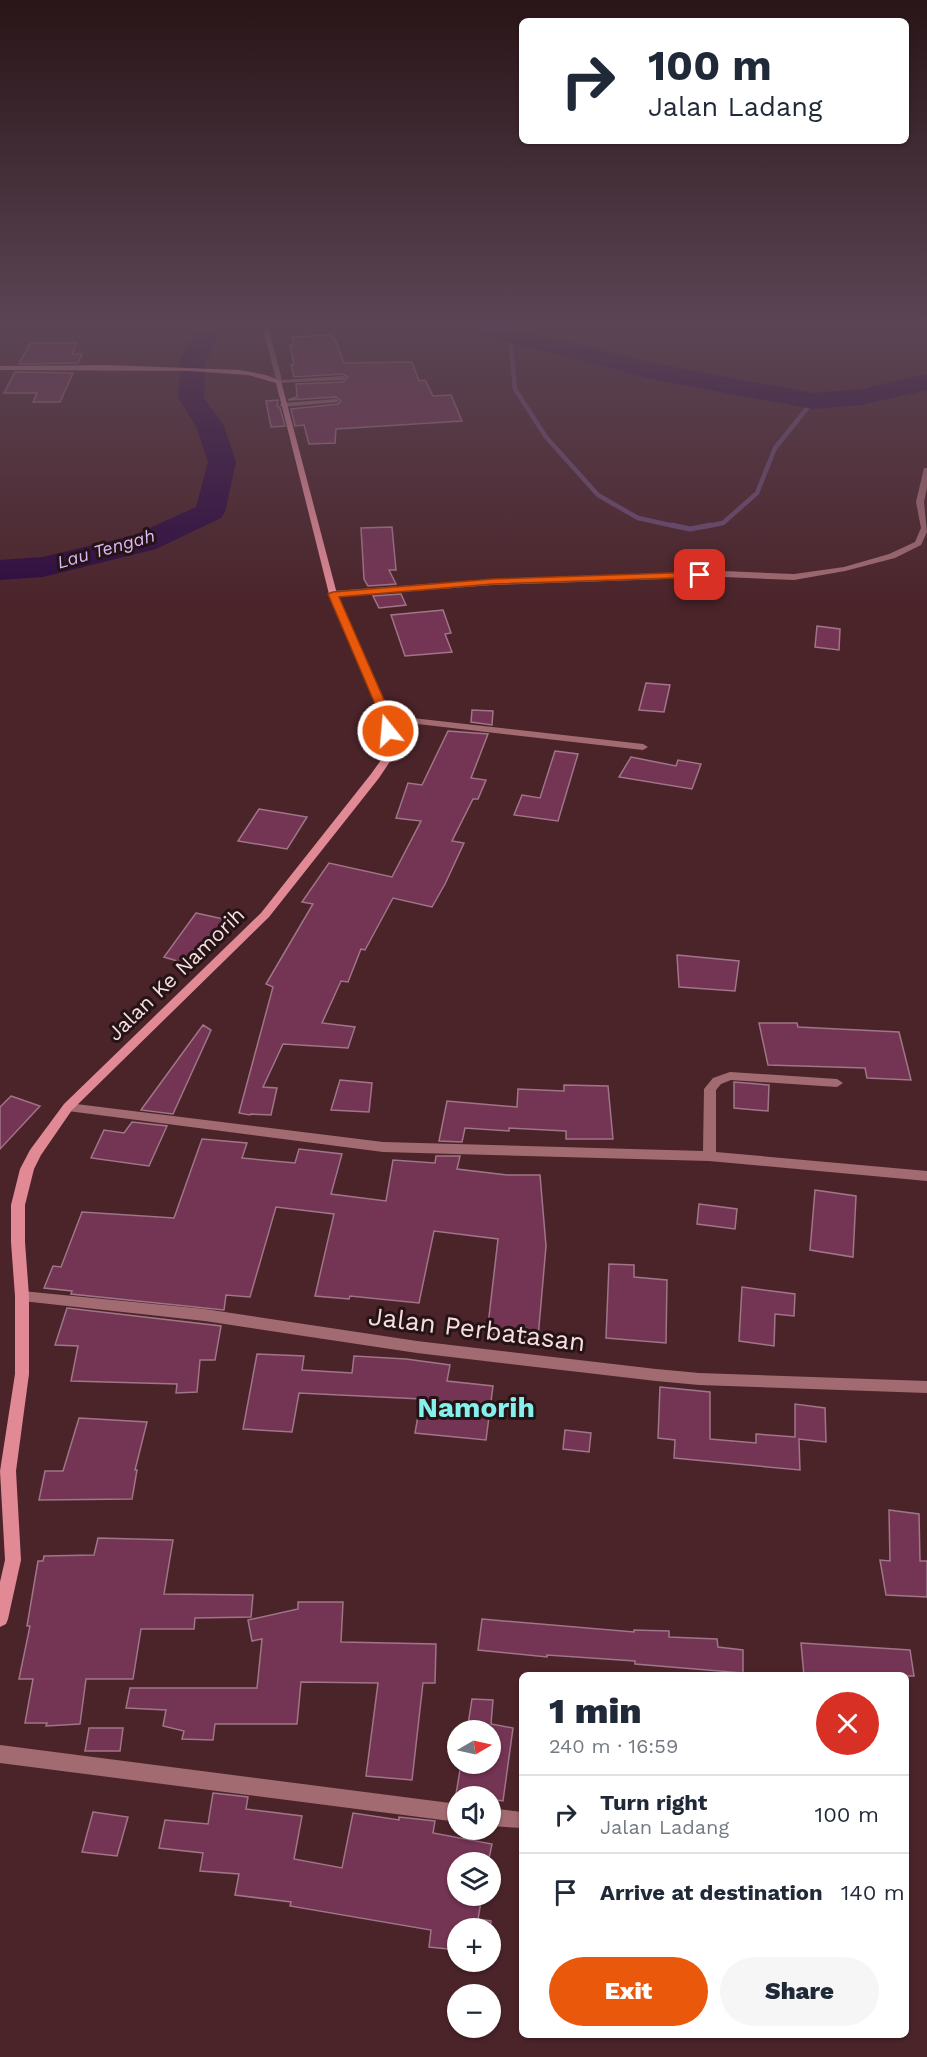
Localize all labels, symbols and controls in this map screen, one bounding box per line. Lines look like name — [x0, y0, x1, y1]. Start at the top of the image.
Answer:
text: 100 m — [648, 41, 772, 90]
icon: right — [549, 42, 627, 120]
text: Jalan Ladang — [648, 91, 822, 123]
water label: Lau Tengah — [55, 525, 157, 572]
pin — [674, 549, 725, 600]
icon: arrive — [683, 558, 716, 591]
position arrow — [356, 699, 420, 763]
street label: Jalan Ke Namorih — [102, 902, 249, 1045]
street label: Jalan Perbatasan — [367, 1301, 587, 1357]
district label: Namorih — [417, 1391, 535, 1424]
text: 1 min — [549, 1690, 642, 1732]
button: close — [816, 1692, 879, 1755]
north arrow — [447, 1720, 501, 1774]
map controls — [447, 1720, 501, 2038]
text: 240 m · 16:59 — [549, 1734, 678, 1758]
button: sound — [447, 1786, 501, 1840]
text: Turn right — [600, 1790, 707, 1815]
icon: right — [549, 1798, 582, 1831]
text: 100 m — [815, 1802, 879, 1827]
text: Jalan Ladang — [600, 1815, 729, 1839]
button: layers — [447, 1852, 501, 1906]
icon: arrive — [549, 1876, 582, 1909]
text: Arrive at destination — [600, 1880, 823, 1905]
text: 140 m — [841, 1880, 905, 1905]
button: + — [447, 1918, 501, 1972]
button: Exit — [549, 1957, 708, 2026]
button: Share — [720, 1957, 879, 2026]
button: − — [447, 1984, 501, 2038]

